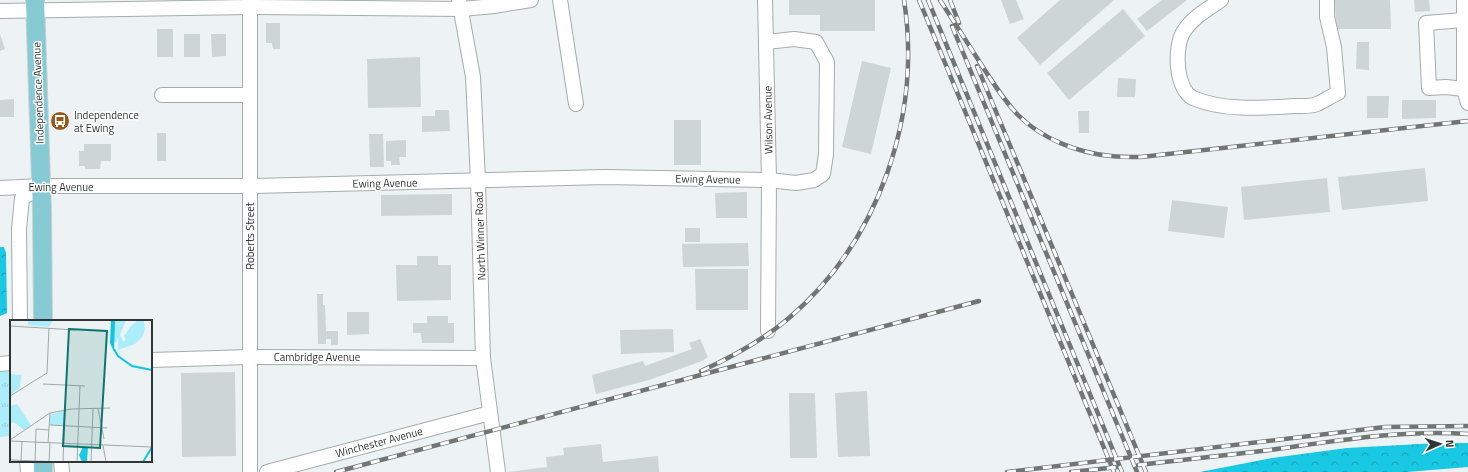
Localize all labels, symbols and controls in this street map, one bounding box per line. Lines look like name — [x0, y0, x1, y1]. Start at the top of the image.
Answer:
street label: Independence Avenue — [28, 41, 48, 144]
street label: Wilson Avenue — [759, 85, 777, 154]
place label: Independence at Ewing — [74, 107, 139, 136]
bus stop icon: Independence at Ewing — [49, 110, 71, 132]
street label: Ewing Avenue — [675, 170, 741, 188]
street label: Ewing Avenue — [352, 174, 418, 192]
street label: Ewing Avenue — [28, 179, 94, 195]
street label: North Winner Road — [470, 191, 490, 281]
street label: Roberts Street — [242, 202, 258, 270]
inset map — [10, 320, 152, 462]
street label: Cambridge Avenue — [274, 349, 361, 365]
street label: Winchester Avenue — [334, 423, 425, 461]
north arrow — [1420, 424, 1460, 464]
text: N — [1442, 439, 1458, 448]

